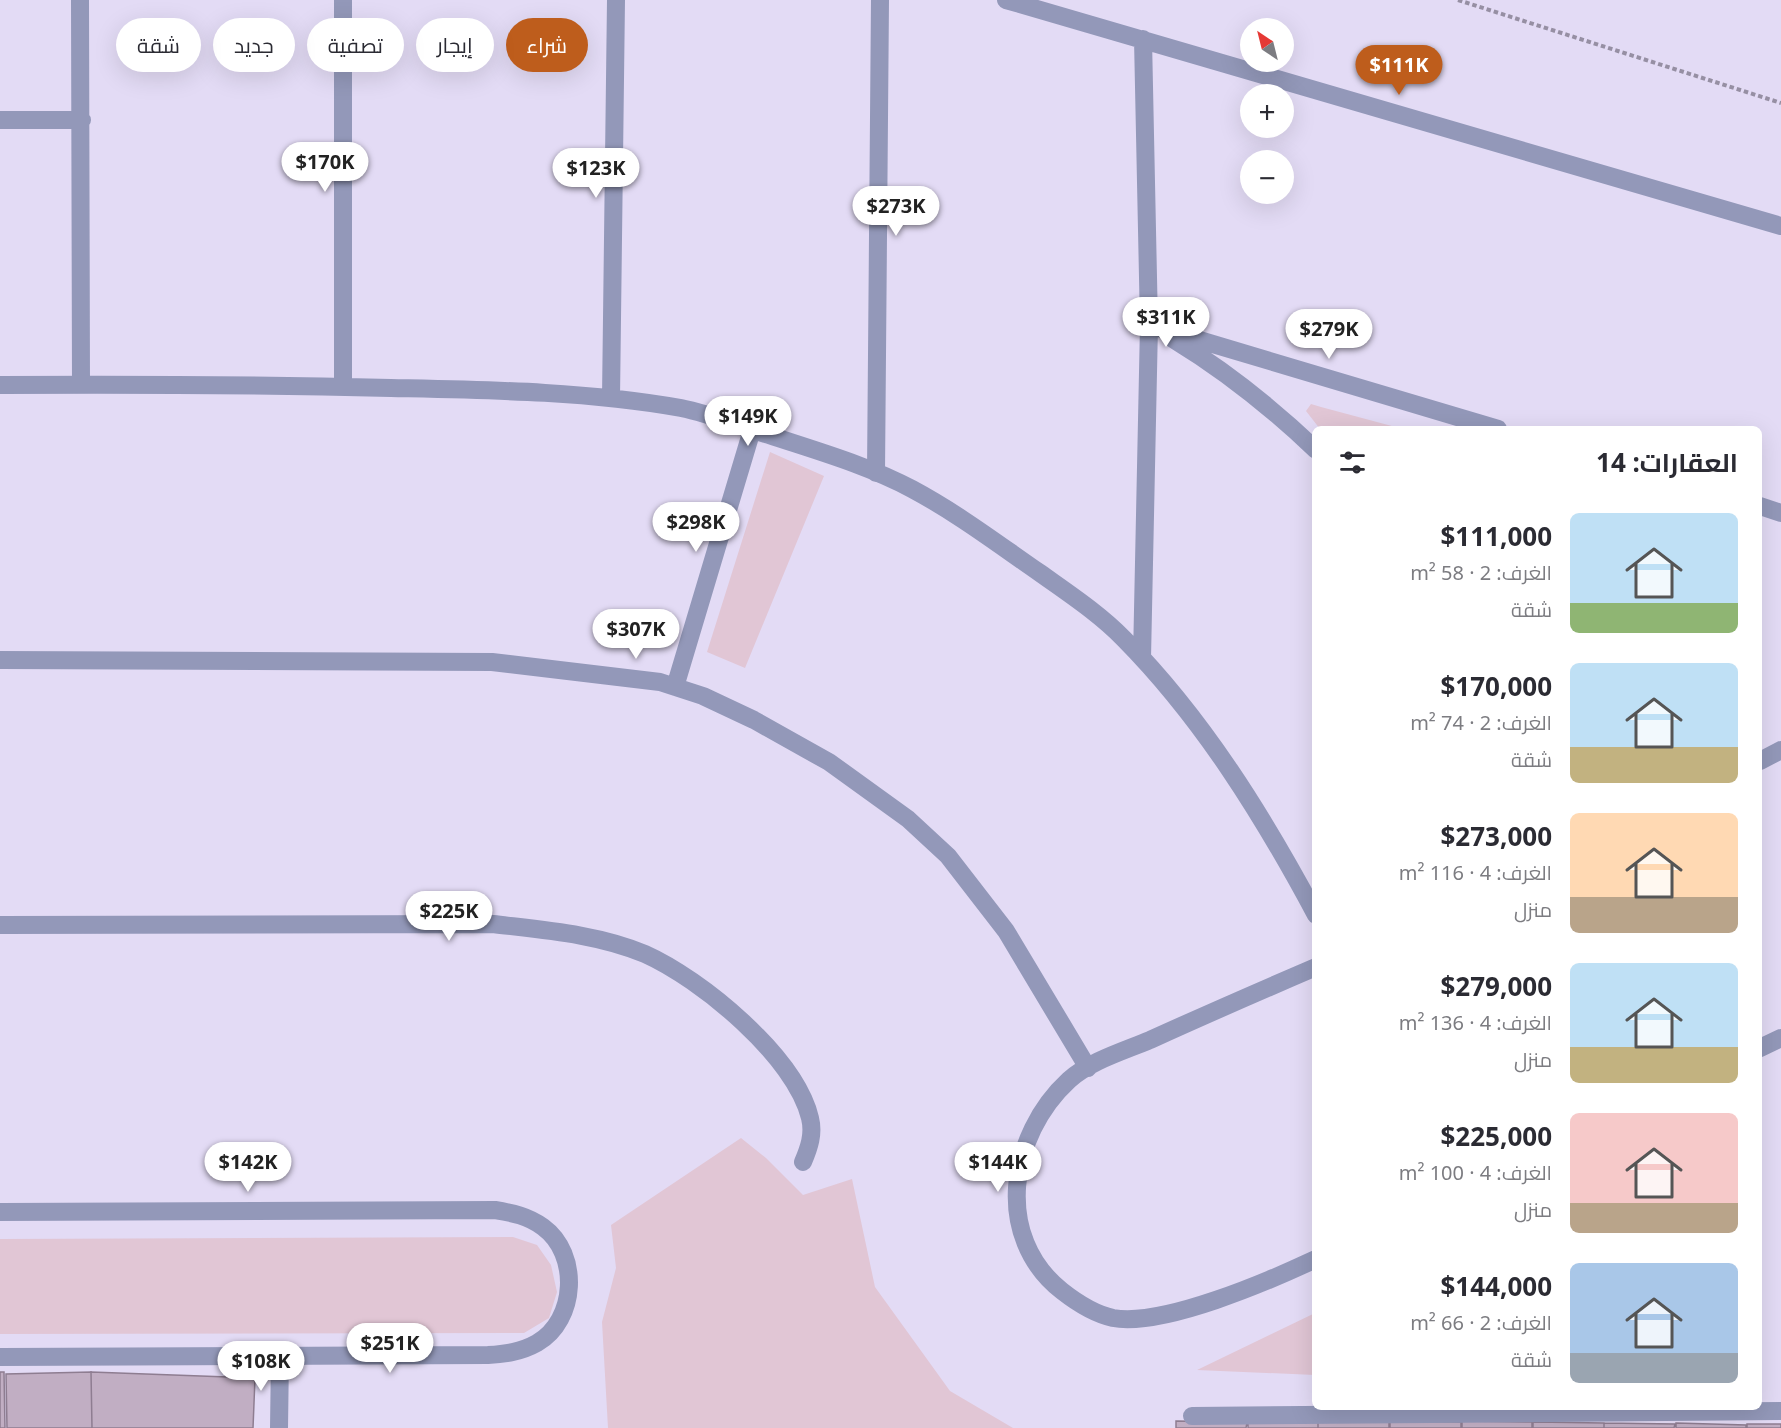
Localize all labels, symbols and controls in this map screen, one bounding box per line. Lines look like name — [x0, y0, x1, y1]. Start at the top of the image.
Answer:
chip: شقة — [116, 18, 201, 72]
chip: جديد — [213, 18, 295, 72]
chip: تصفية — [307, 18, 404, 72]
chip: إيجار — [416, 18, 494, 72]
chip: شراء — [506, 18, 588, 72]
north arrow — [1240, 18, 1294, 72]
map controls — [1240, 18, 1294, 204]
pin: $111K — [1357, 45, 1441, 96]
text: $111K — [1369, 51, 1429, 78]
button: + — [1240, 84, 1294, 138]
pin: $170K — [283, 142, 367, 193]
text: $170K — [295, 148, 355, 175]
pin: $123K — [554, 148, 638, 199]
button: − — [1240, 150, 1294, 204]
text: $123K — [566, 154, 626, 181]
pin: $273K — [854, 186, 938, 237]
text: $273K — [866, 192, 926, 219]
pin: $311K — [1124, 297, 1208, 348]
text: $311K — [1136, 303, 1196, 330]
pin: $279K — [1287, 309, 1371, 360]
text: $279K — [1299, 315, 1359, 342]
pin: $149K — [706, 396, 790, 447]
text: $149K — [718, 402, 778, 429]
text: العقارات: 14 — [1596, 444, 1738, 480]
icon: filters — [1336, 446, 1369, 479]
pin: $298K — [654, 502, 738, 553]
text: $298K — [666, 508, 726, 535]
text: $111,000 — [1440, 518, 1552, 554]
icon: home — [1618, 537, 1690, 609]
text: الغرف: 2 · 58 m² — [1410, 559, 1552, 586]
text: شقة — [1511, 596, 1552, 623]
pin: $307K — [594, 609, 678, 660]
text: $307K — [606, 615, 666, 642]
text: $170,000 — [1440, 668, 1552, 704]
icon: home — [1618, 687, 1690, 759]
text: الغرف: 2 · 74 m² — [1410, 709, 1552, 736]
text: شقة — [1511, 746, 1552, 773]
text: $273,000 — [1440, 818, 1552, 854]
icon: home — [1618, 837, 1690, 909]
text: الغرف: 4 · 116 m² — [1399, 859, 1552, 886]
pin: $225K — [407, 891, 491, 942]
text: منزل — [1514, 896, 1552, 923]
text: $225K — [419, 897, 479, 924]
text: $279,000 — [1440, 968, 1552, 1004]
icon: home — [1618, 987, 1690, 1059]
text: الغرف: 4 · 136 m² — [1399, 1009, 1552, 1036]
text: منزل — [1514, 1046, 1552, 1073]
text: $225,000 — [1440, 1118, 1552, 1154]
icon: home — [1618, 1137, 1690, 1209]
pin: $142K — [206, 1142, 290, 1193]
pin: $144K — [956, 1142, 1040, 1193]
text: $142K — [218, 1148, 278, 1175]
text: $144K — [968, 1148, 1028, 1175]
text: الغرف: 4 · 100 m² — [1399, 1159, 1552, 1186]
text: منزل — [1514, 1196, 1552, 1223]
text: $144,000 — [1440, 1268, 1552, 1304]
icon: home — [1618, 1287, 1690, 1359]
text: الغرف: 2 · 66 m² — [1410, 1309, 1552, 1336]
pin: $251K — [348, 1323, 432, 1374]
text: $251K — [360, 1329, 420, 1356]
pin: $108K — [219, 1341, 303, 1392]
text: شقة — [1511, 1346, 1552, 1373]
text: $108K — [231, 1347, 291, 1374]

